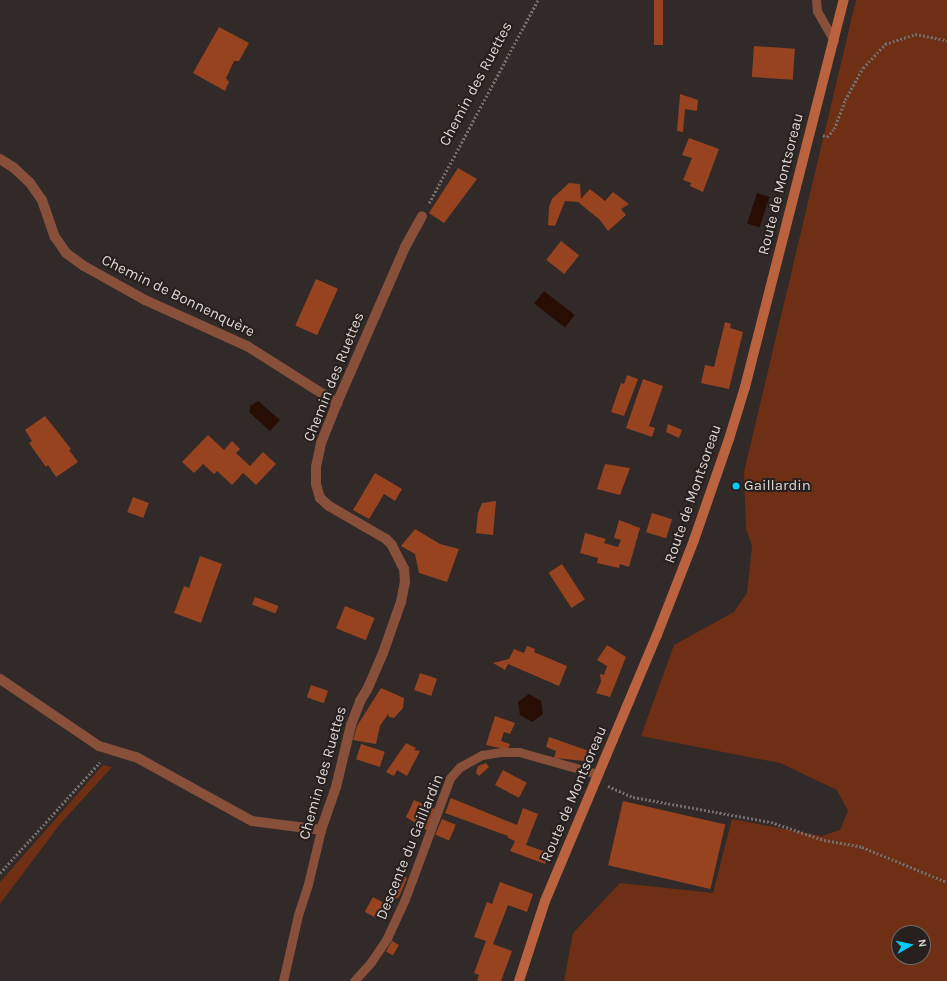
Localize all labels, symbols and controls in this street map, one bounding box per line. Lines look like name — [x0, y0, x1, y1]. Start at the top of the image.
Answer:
street label: Chemin des Ruettes — [436, 19, 516, 149]
street label: Route de Montsoreau — [755, 111, 807, 257]
street label: Chemin de Bonnenquère — [98, 251, 258, 341]
street label: Chemin des Ruettes — [300, 310, 368, 444]
street label: Route de Montsoreau — [661, 422, 725, 566]
place label: Gaillardin — [744, 477, 811, 495]
marker: Gaillardin — [731, 481, 741, 491]
street label: Chemin des Ruettes — [295, 704, 351, 842]
street label: Route de Montsoreau — [537, 723, 611, 865]
street label: Descente du Gaillardin — [373, 772, 447, 922]
north arrow — [891, 925, 931, 965]
text: N — [915, 938, 929, 948]

